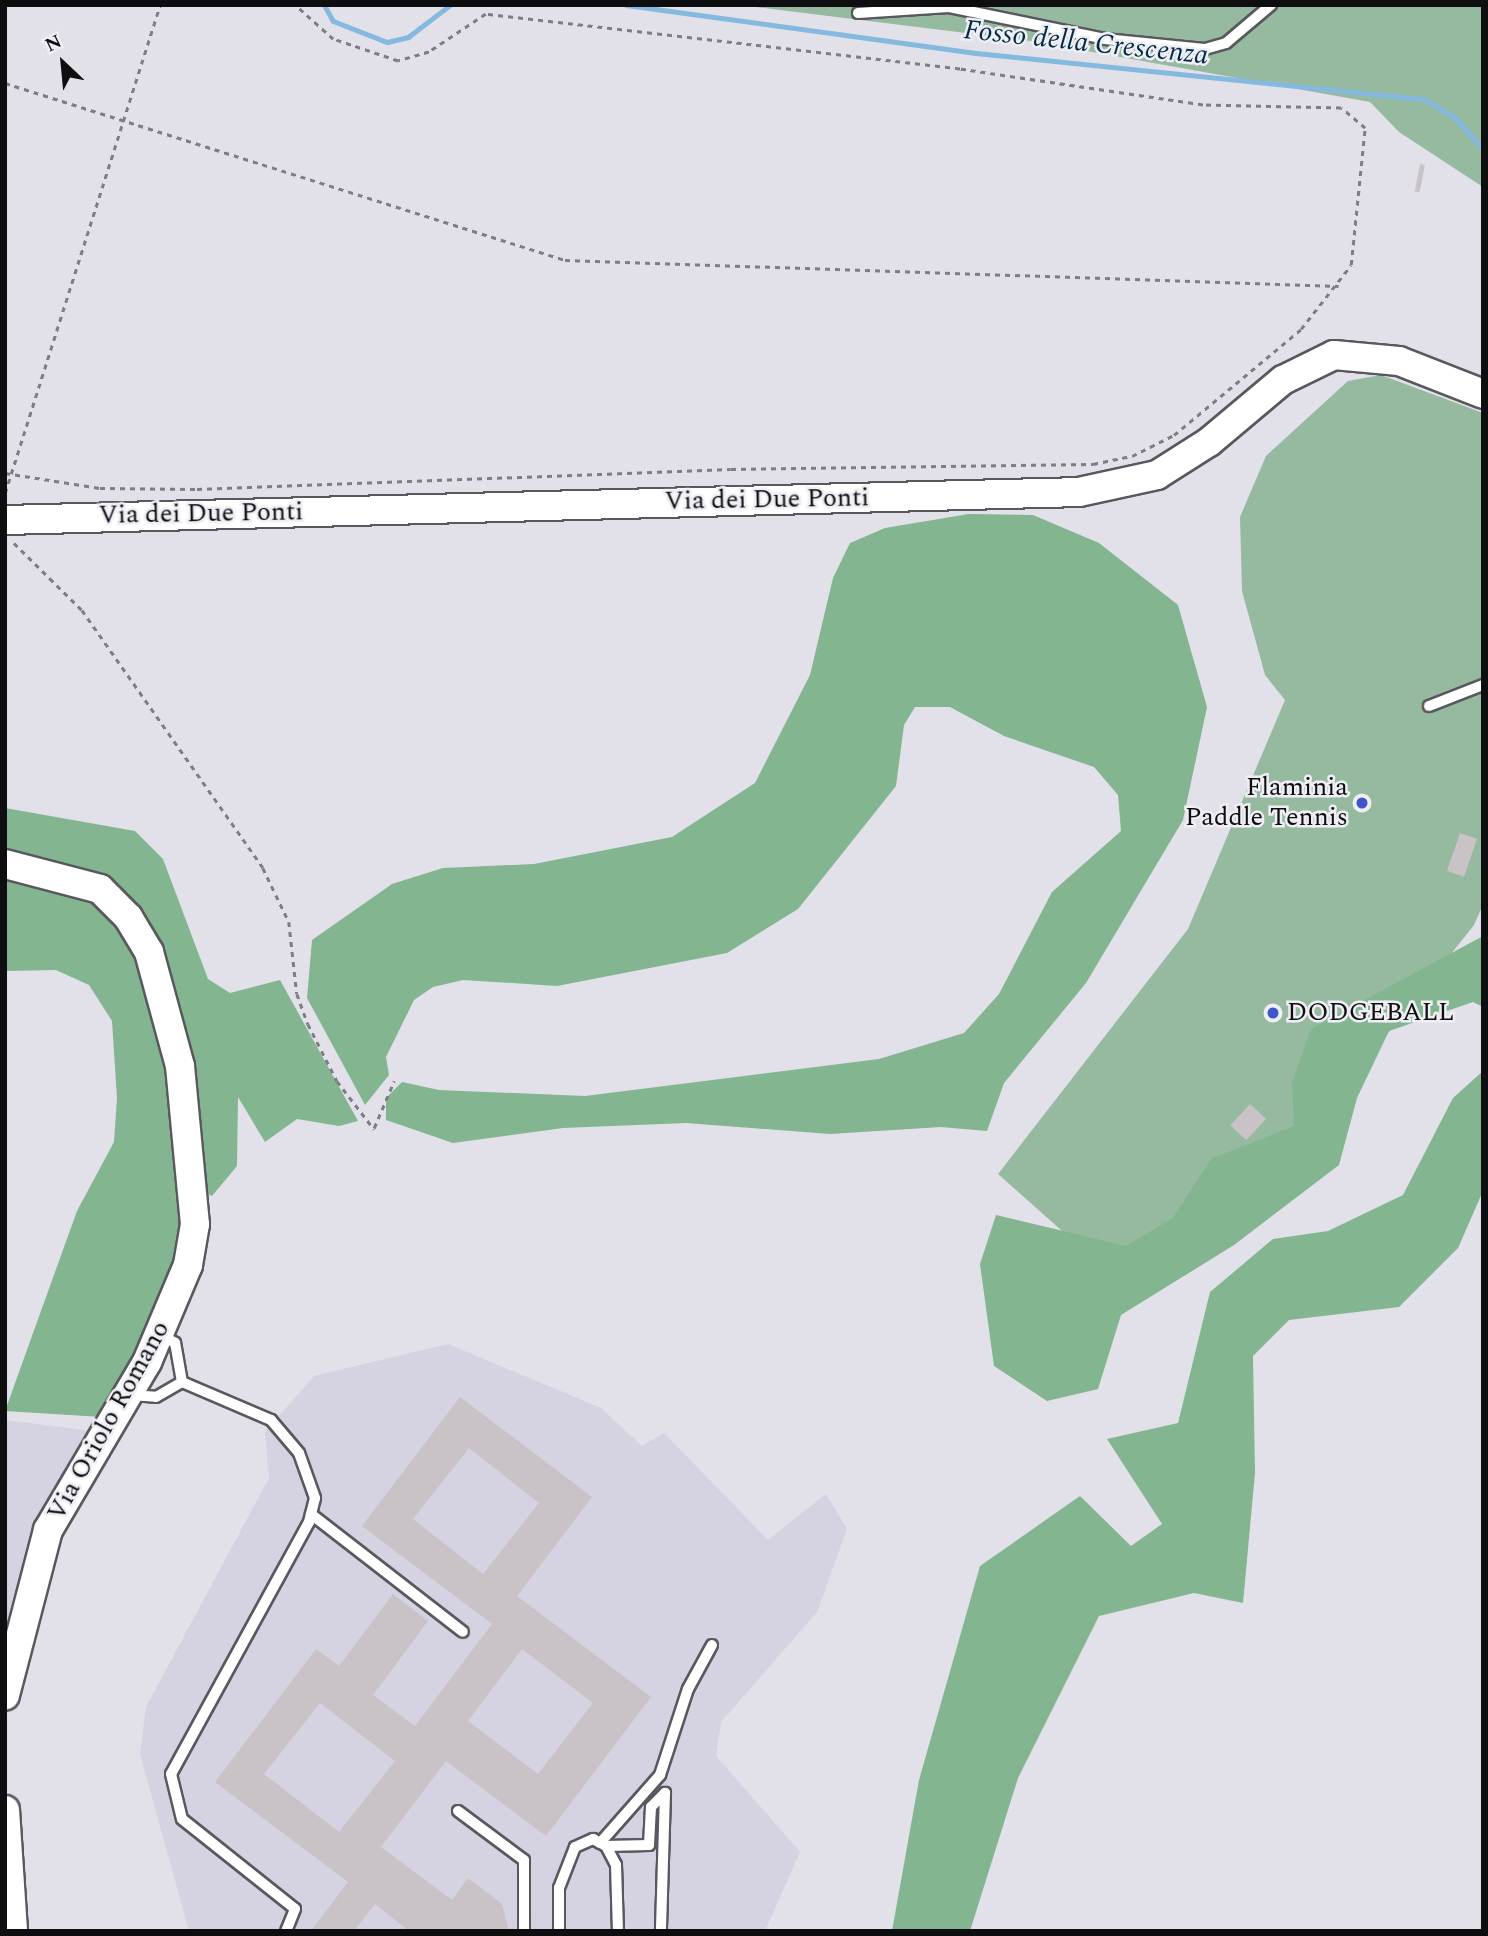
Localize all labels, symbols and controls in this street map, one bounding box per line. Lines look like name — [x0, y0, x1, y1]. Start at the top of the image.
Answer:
water label: Fosso della Crescenza — [962, 13, 1210, 73]
text: N — [40, 27, 67, 60]
north arrow — [28, 28, 98, 98]
street label: Via dei Due Ponti — [664, 483, 870, 517]
street label: Via dei Due Ponti — [98, 497, 304, 531]
place label: Flaminia Paddle Tennis — [1185, 772, 1348, 834]
marker: Flaminia Paddle Tennis — [1354, 795, 1370, 811]
place label: DODGEBALL — [1287, 997, 1454, 1029]
marker: DODGEBALL — [1265, 1005, 1281, 1021]
street label: Via Oriolo Romano — [41, 1316, 177, 1526]

